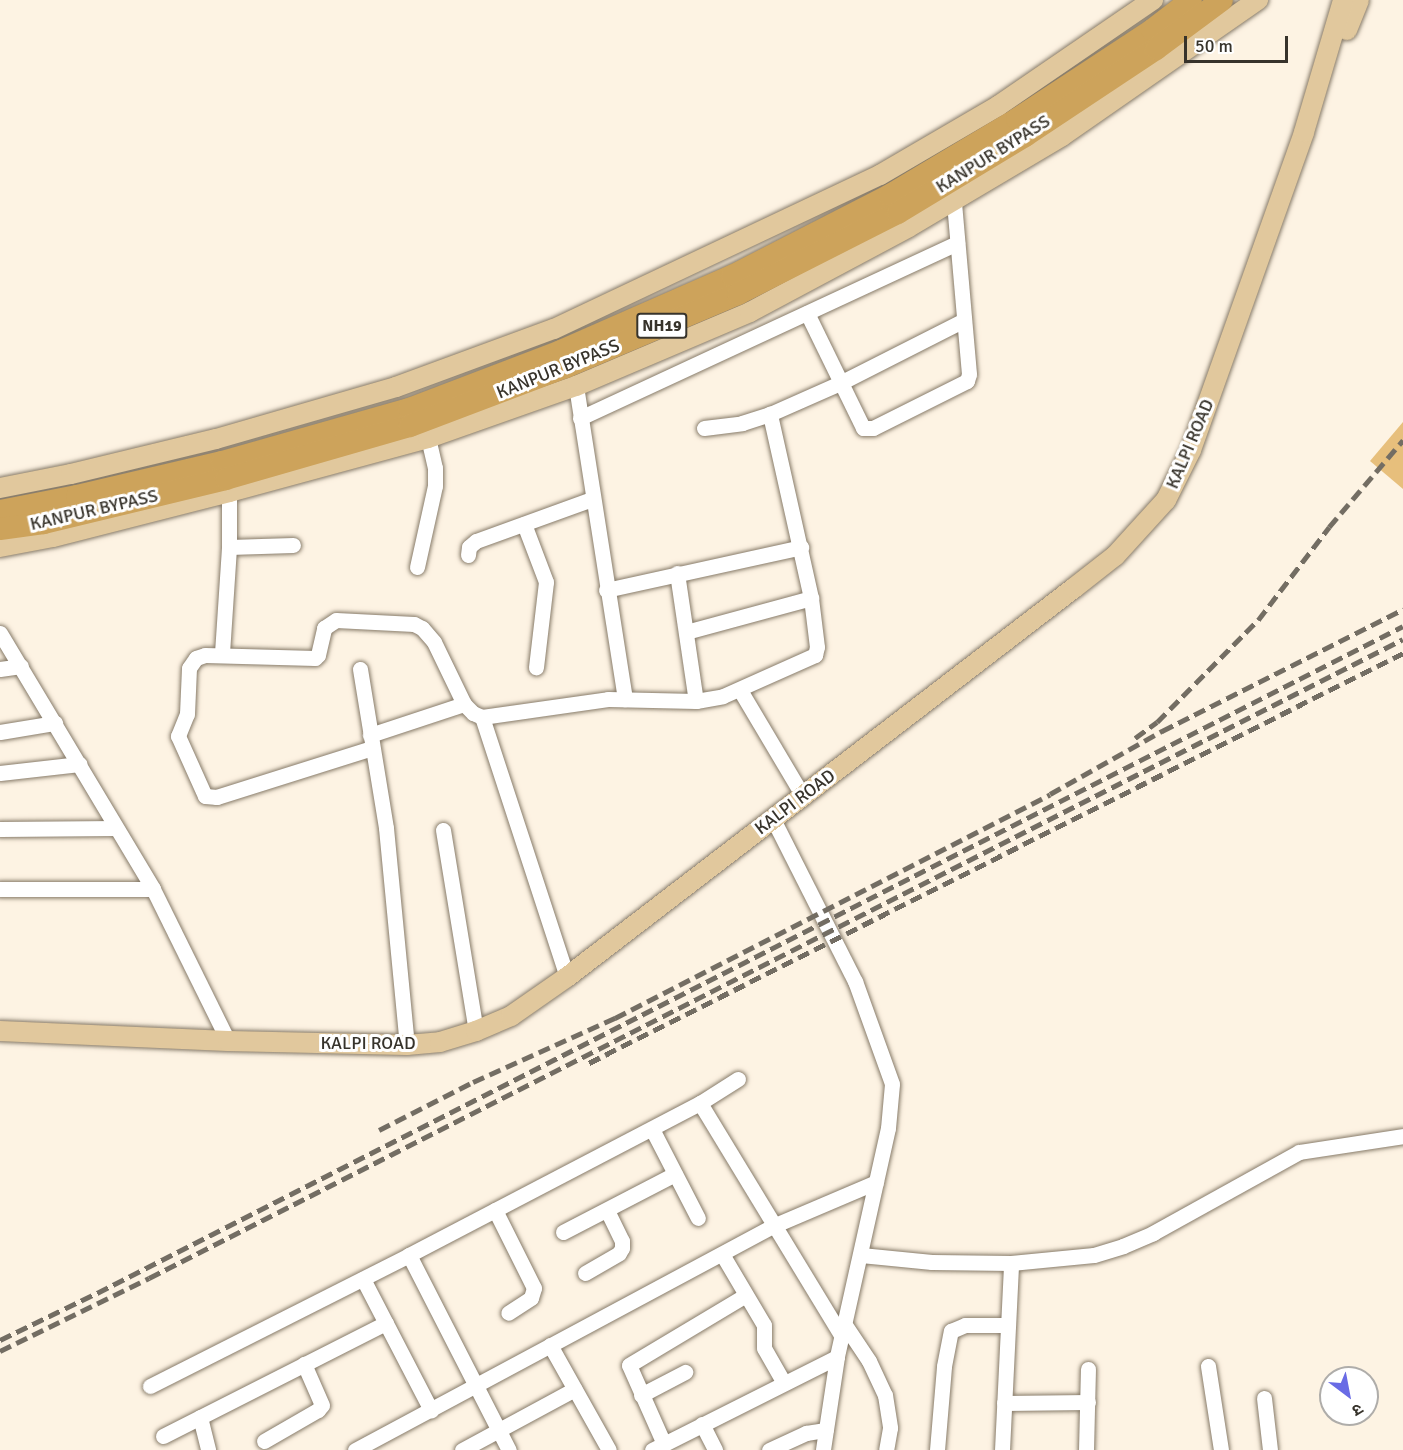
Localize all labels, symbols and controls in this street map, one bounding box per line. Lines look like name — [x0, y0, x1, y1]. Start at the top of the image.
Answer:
scale bar — [1187, 24, 1290, 62]
text: 50 m — [1195, 35, 1233, 57]
street label: KANPUR BYPASS — [932, 110, 1054, 198]
road number: NH19 — [635, 313, 689, 339]
street label: KANPUR BYPASS — [493, 335, 623, 403]
street label: KALPI ROAD — [1161, 396, 1219, 492]
street label: KANPUR BYPASS — [28, 485, 160, 535]
street label: KALPI ROAD — [750, 765, 840, 839]
street label: KALPI ROAD — [320, 1032, 416, 1054]
north arrow — [1319, 1366, 1379, 1426]
text: उ — [1348, 1399, 1367, 1421]

